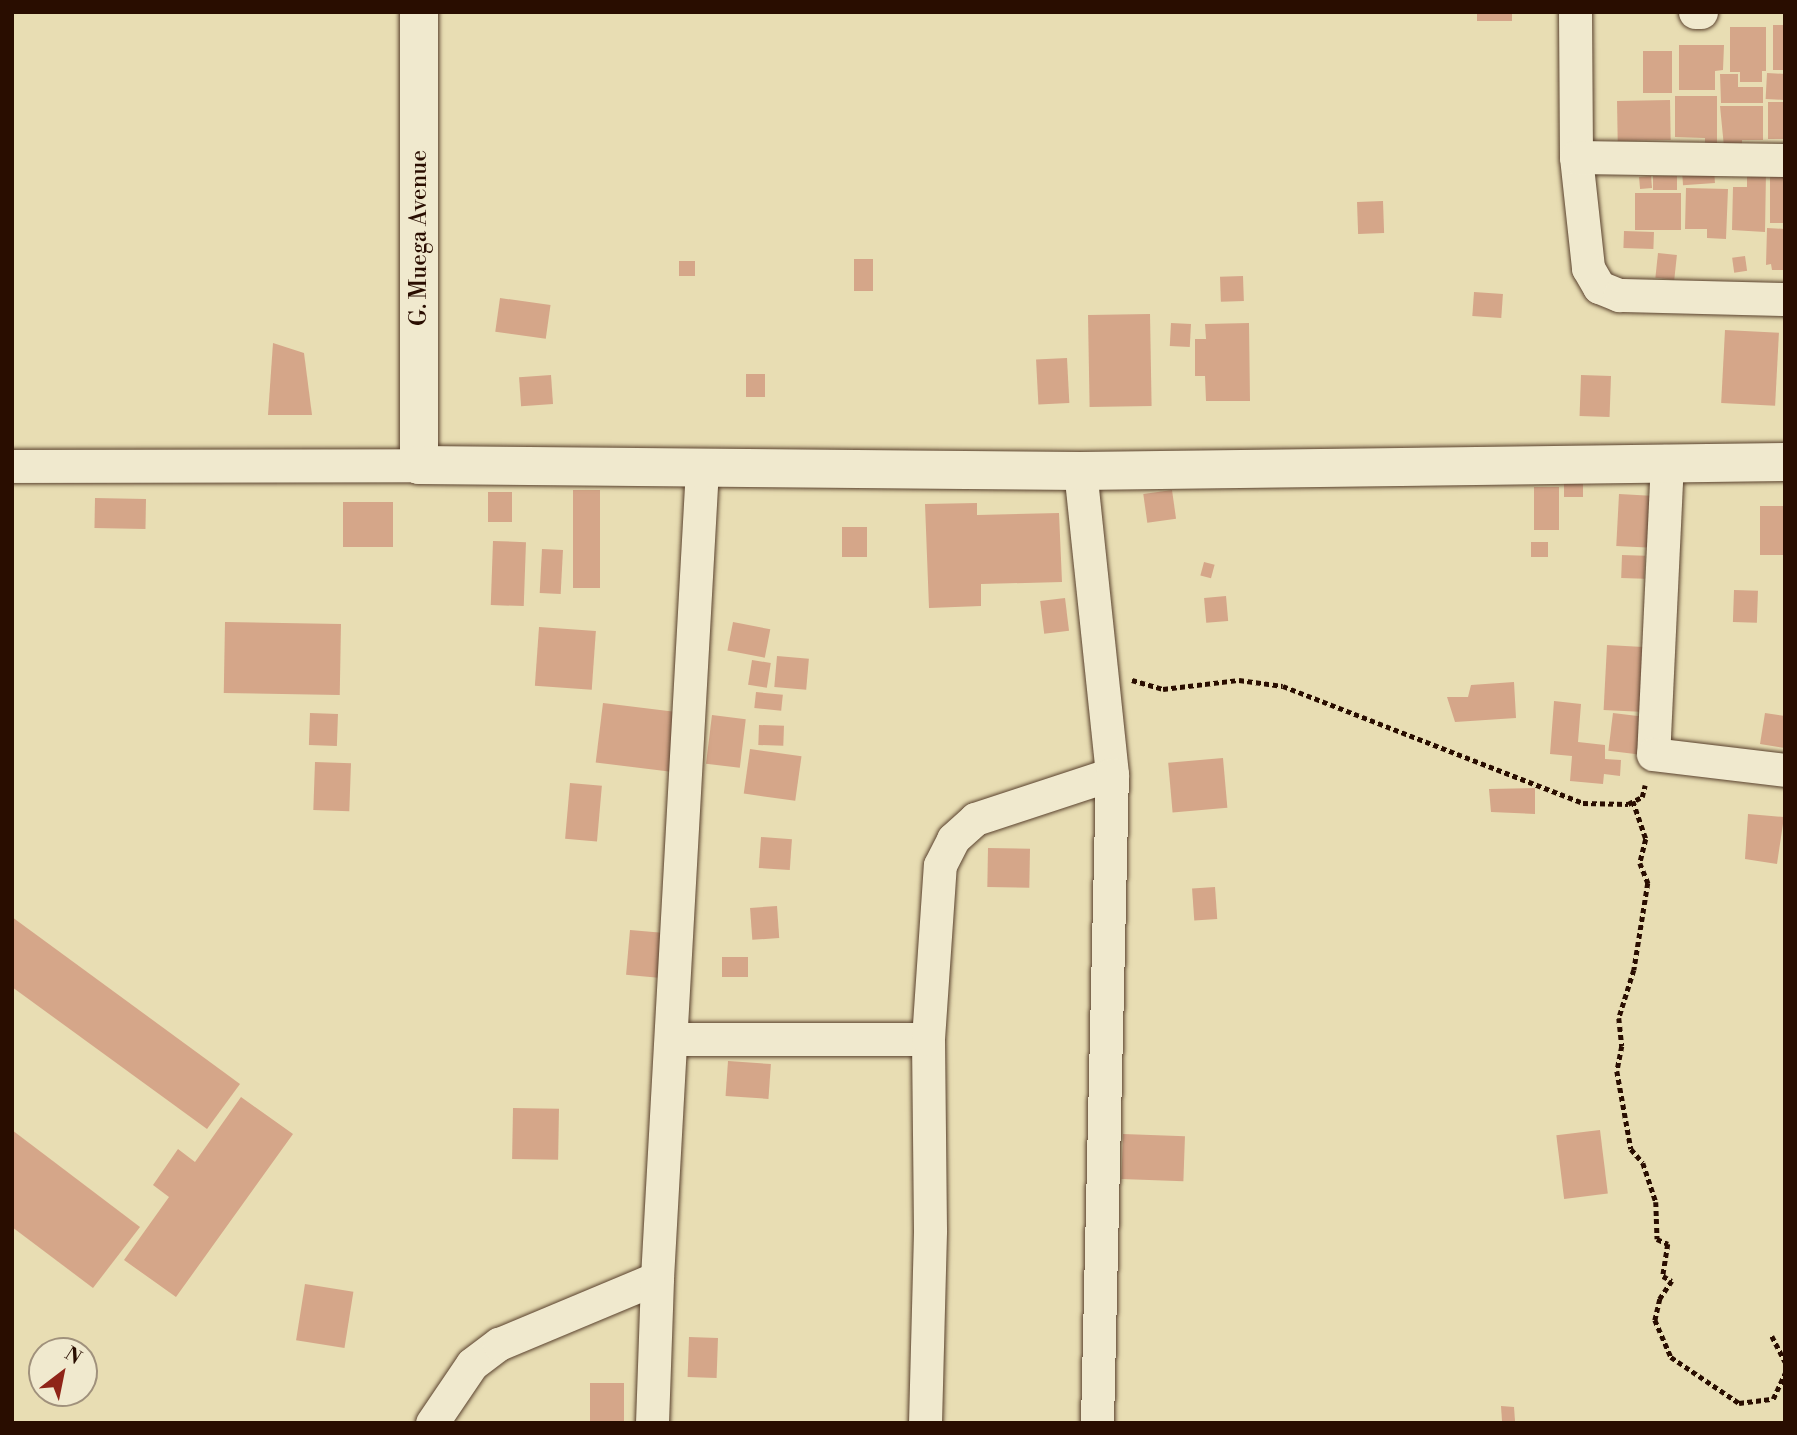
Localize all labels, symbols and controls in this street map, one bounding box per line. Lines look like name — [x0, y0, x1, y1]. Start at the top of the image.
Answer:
street label: G. Muega Avenue — [405, 150, 433, 326]
north arrow — [28, 1337, 98, 1407]
text: N — [60, 1342, 86, 1370]

